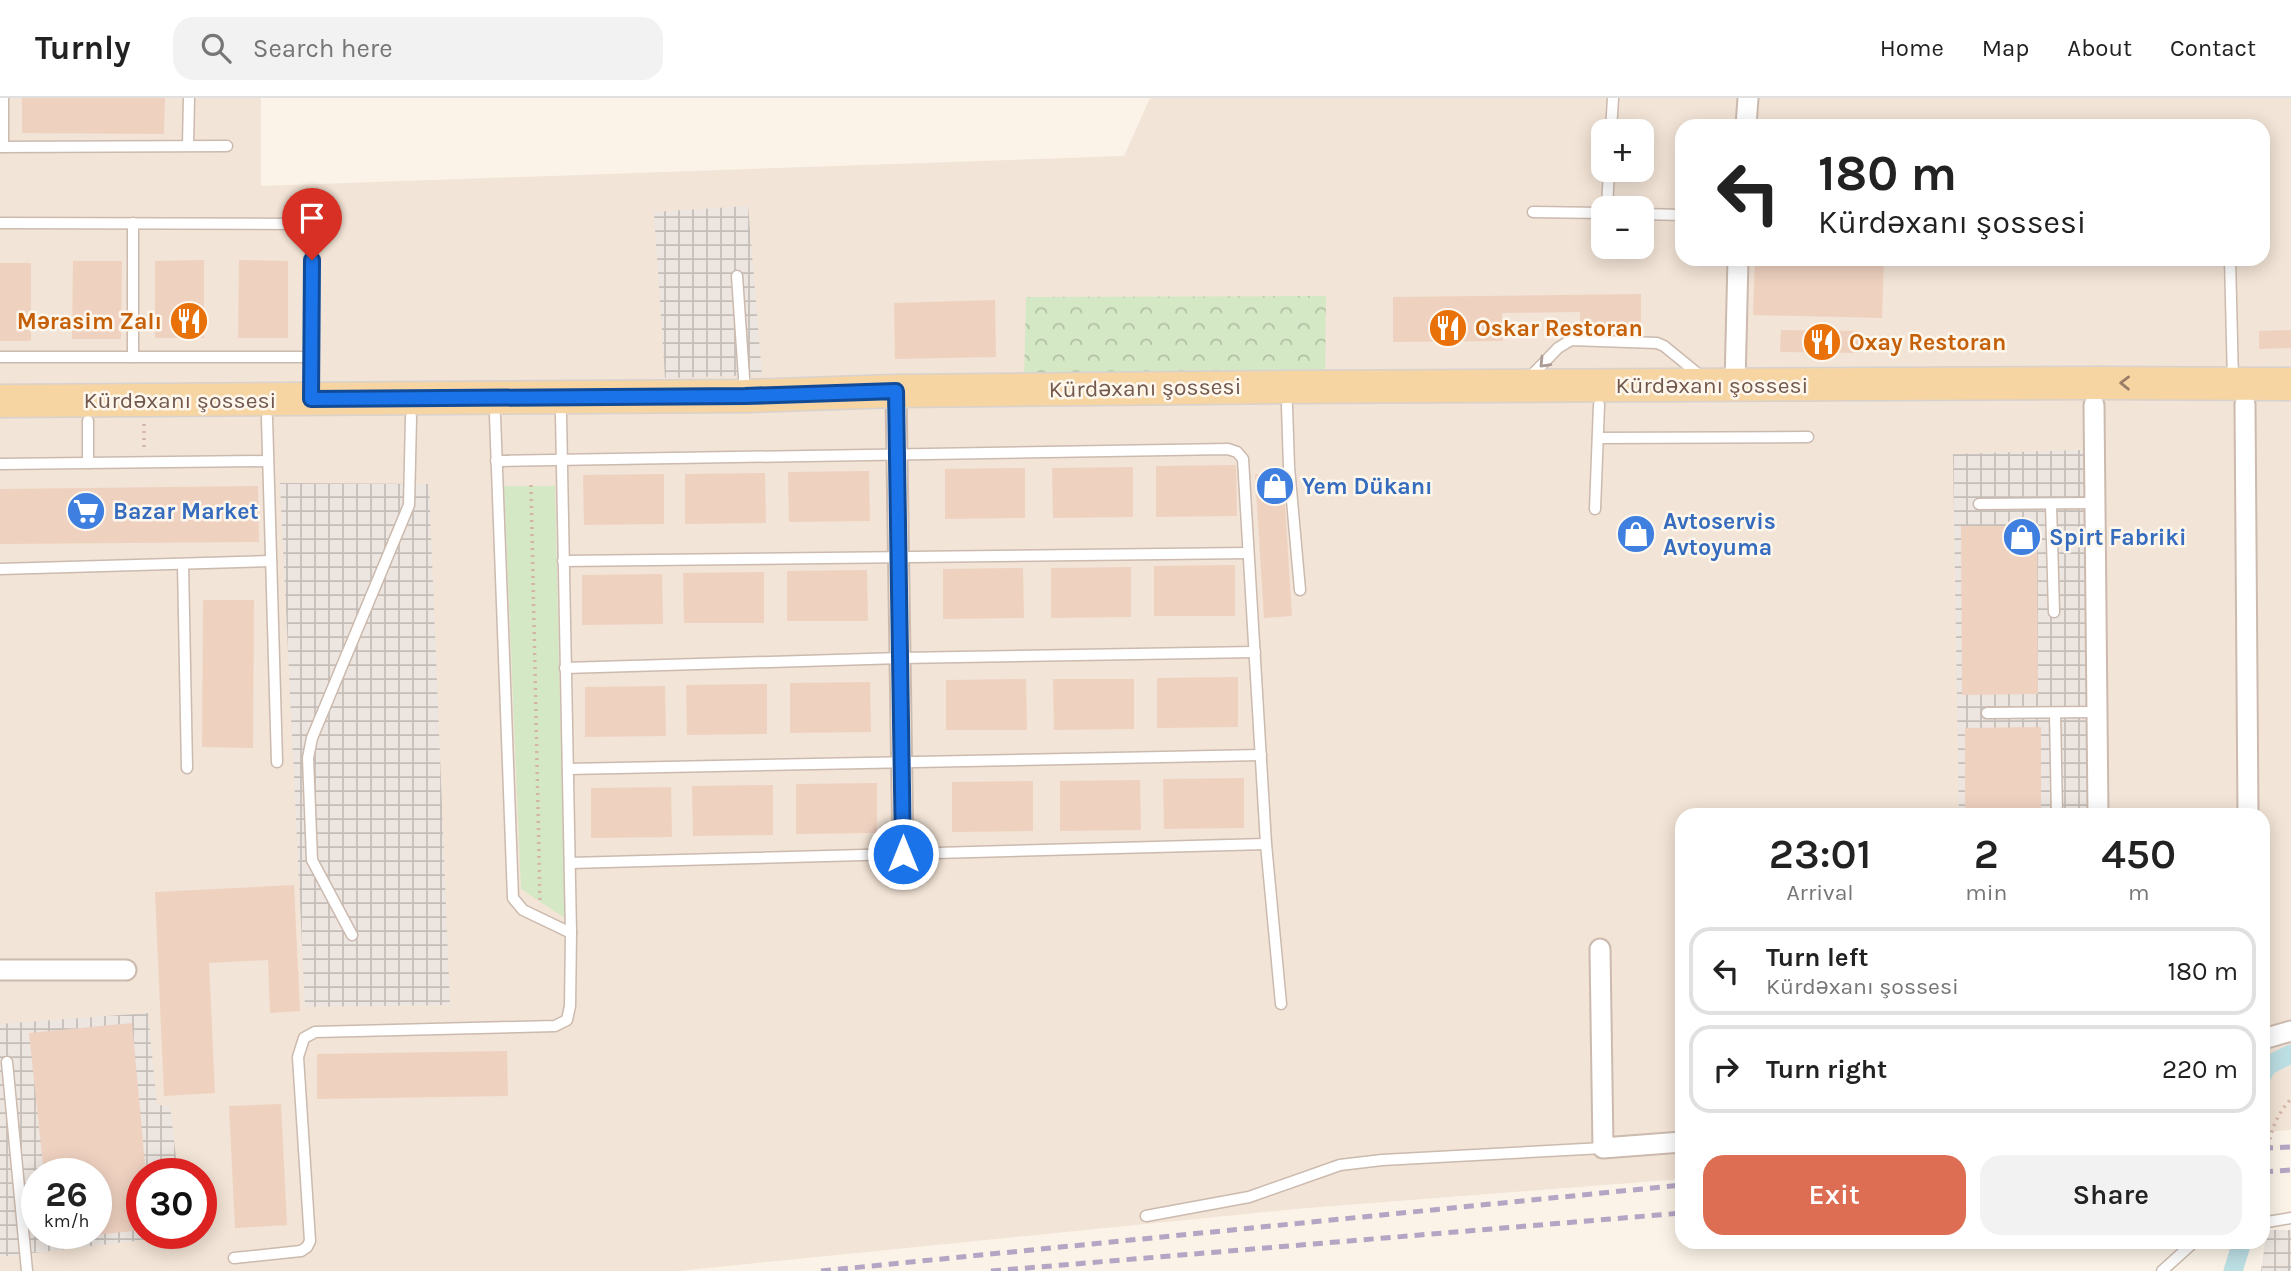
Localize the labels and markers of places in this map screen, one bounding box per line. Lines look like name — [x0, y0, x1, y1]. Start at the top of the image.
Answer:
pin — [282, 188, 342, 260]
restaurant icon: Mərasim Zalı — [168, 300, 210, 342]
restaurant icon: Oskar Restoran — [1427, 307, 1469, 349]
place label: Mərasim Zalı — [17, 308, 162, 335]
place label: Oskar Restoran — [1475, 315, 1643, 342]
restaurant icon: Oxay Restoran — [1801, 321, 1843, 363]
place label: Oxay Restoran — [1849, 329, 2006, 356]
shop icon: Yem Dükanı — [1254, 465, 1296, 507]
place label: Yem Dükanı — [1302, 473, 1433, 500]
supermarket icon: Bazar Market — [65, 490, 107, 532]
place label: Bazar Market — [113, 498, 259, 525]
place label: Avtoservis Avtoyuma — [1663, 508, 1776, 561]
shop icon: Avtoservis Avtoyuma — [1615, 513, 1657, 555]
shop icon: Spirt Fabriki — [2001, 516, 2043, 558]
place label: Spirt Fabriki — [2049, 524, 2186, 551]

